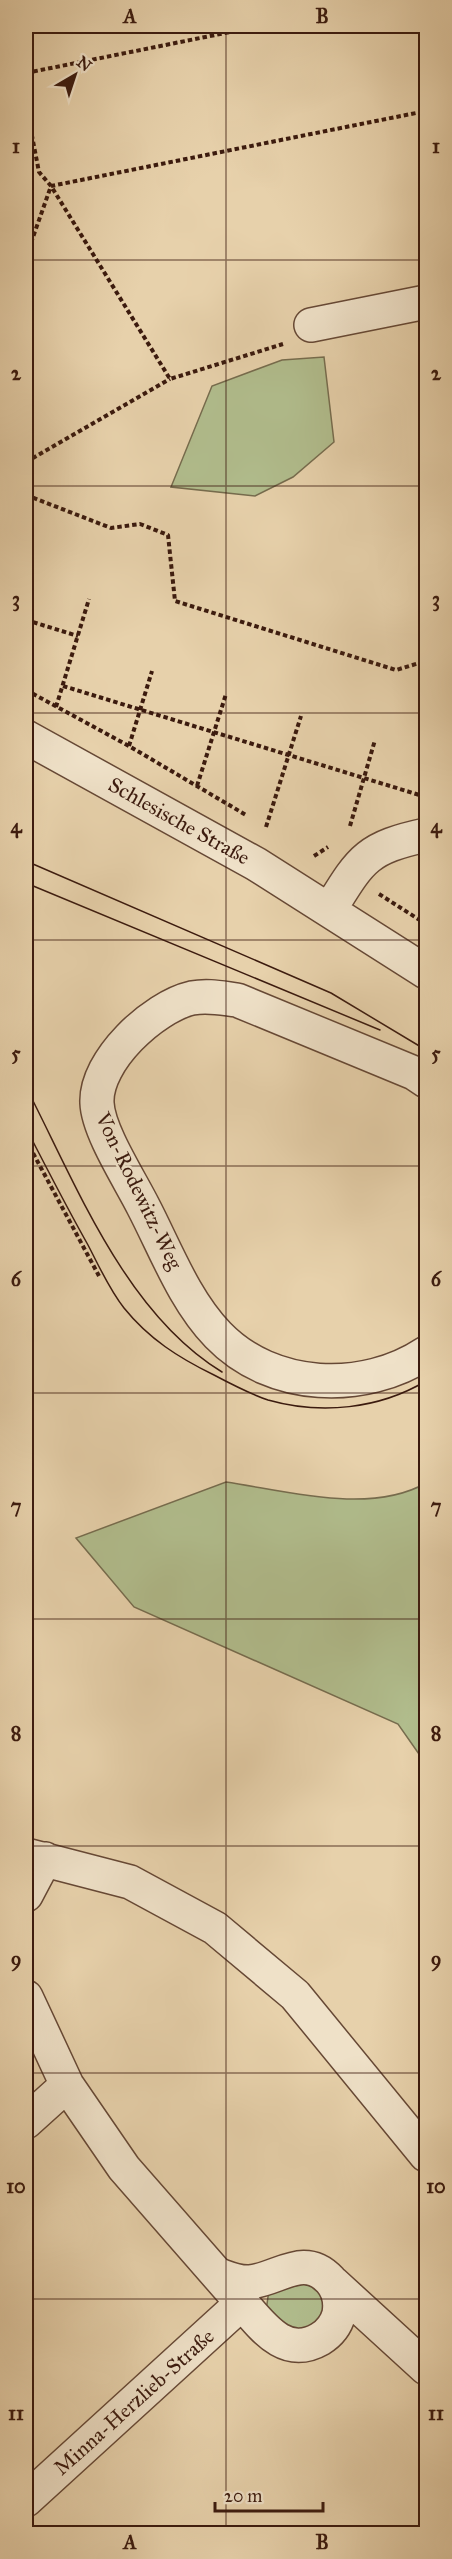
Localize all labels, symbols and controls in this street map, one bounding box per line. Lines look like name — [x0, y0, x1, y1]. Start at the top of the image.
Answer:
text: A — [121, 4, 137, 28]
text: B — [315, 4, 329, 28]
north arrow — [45, 45, 105, 105]
text: N — [73, 52, 96, 76]
text: 1 — [12, 134, 20, 158]
text: 1 — [432, 134, 440, 158]
text: 2 — [11, 361, 22, 385]
text: 2 — [431, 361, 442, 385]
text: 3 — [12, 587, 20, 612]
text: 3 — [432, 587, 440, 612]
street label: Schlesische Straße — [104, 771, 254, 871]
text: 4 — [10, 814, 22, 839]
text: 4 — [430, 814, 442, 839]
text: 5 — [11, 1041, 21, 1065]
text: 5 — [431, 1041, 441, 1065]
street label: Von-Rodewitz-Weg — [89, 1107, 188, 1274]
text: 6 — [11, 1267, 23, 1291]
text: 6 — [431, 1267, 443, 1291]
text: 7 — [11, 1494, 22, 1518]
text: 7 — [431, 1494, 442, 1518]
text: 8 — [11, 1721, 21, 1745]
text: 8 — [431, 1721, 441, 1745]
text: 9 — [11, 1947, 21, 1972]
text: 9 — [431, 1947, 441, 1972]
text: 10 — [6, 2174, 26, 2198]
text: 10 — [426, 2174, 446, 2198]
street label: Minna-Herzlieb-Straße — [48, 2323, 220, 2481]
text: 11 — [8, 2401, 24, 2425]
text: 11 — [428, 2401, 444, 2425]
scale bar — [215, 2475, 323, 2513]
text: 20 m — [224, 2485, 262, 2507]
text: A — [121, 2530, 137, 2554]
text: B — [315, 2530, 329, 2554]

